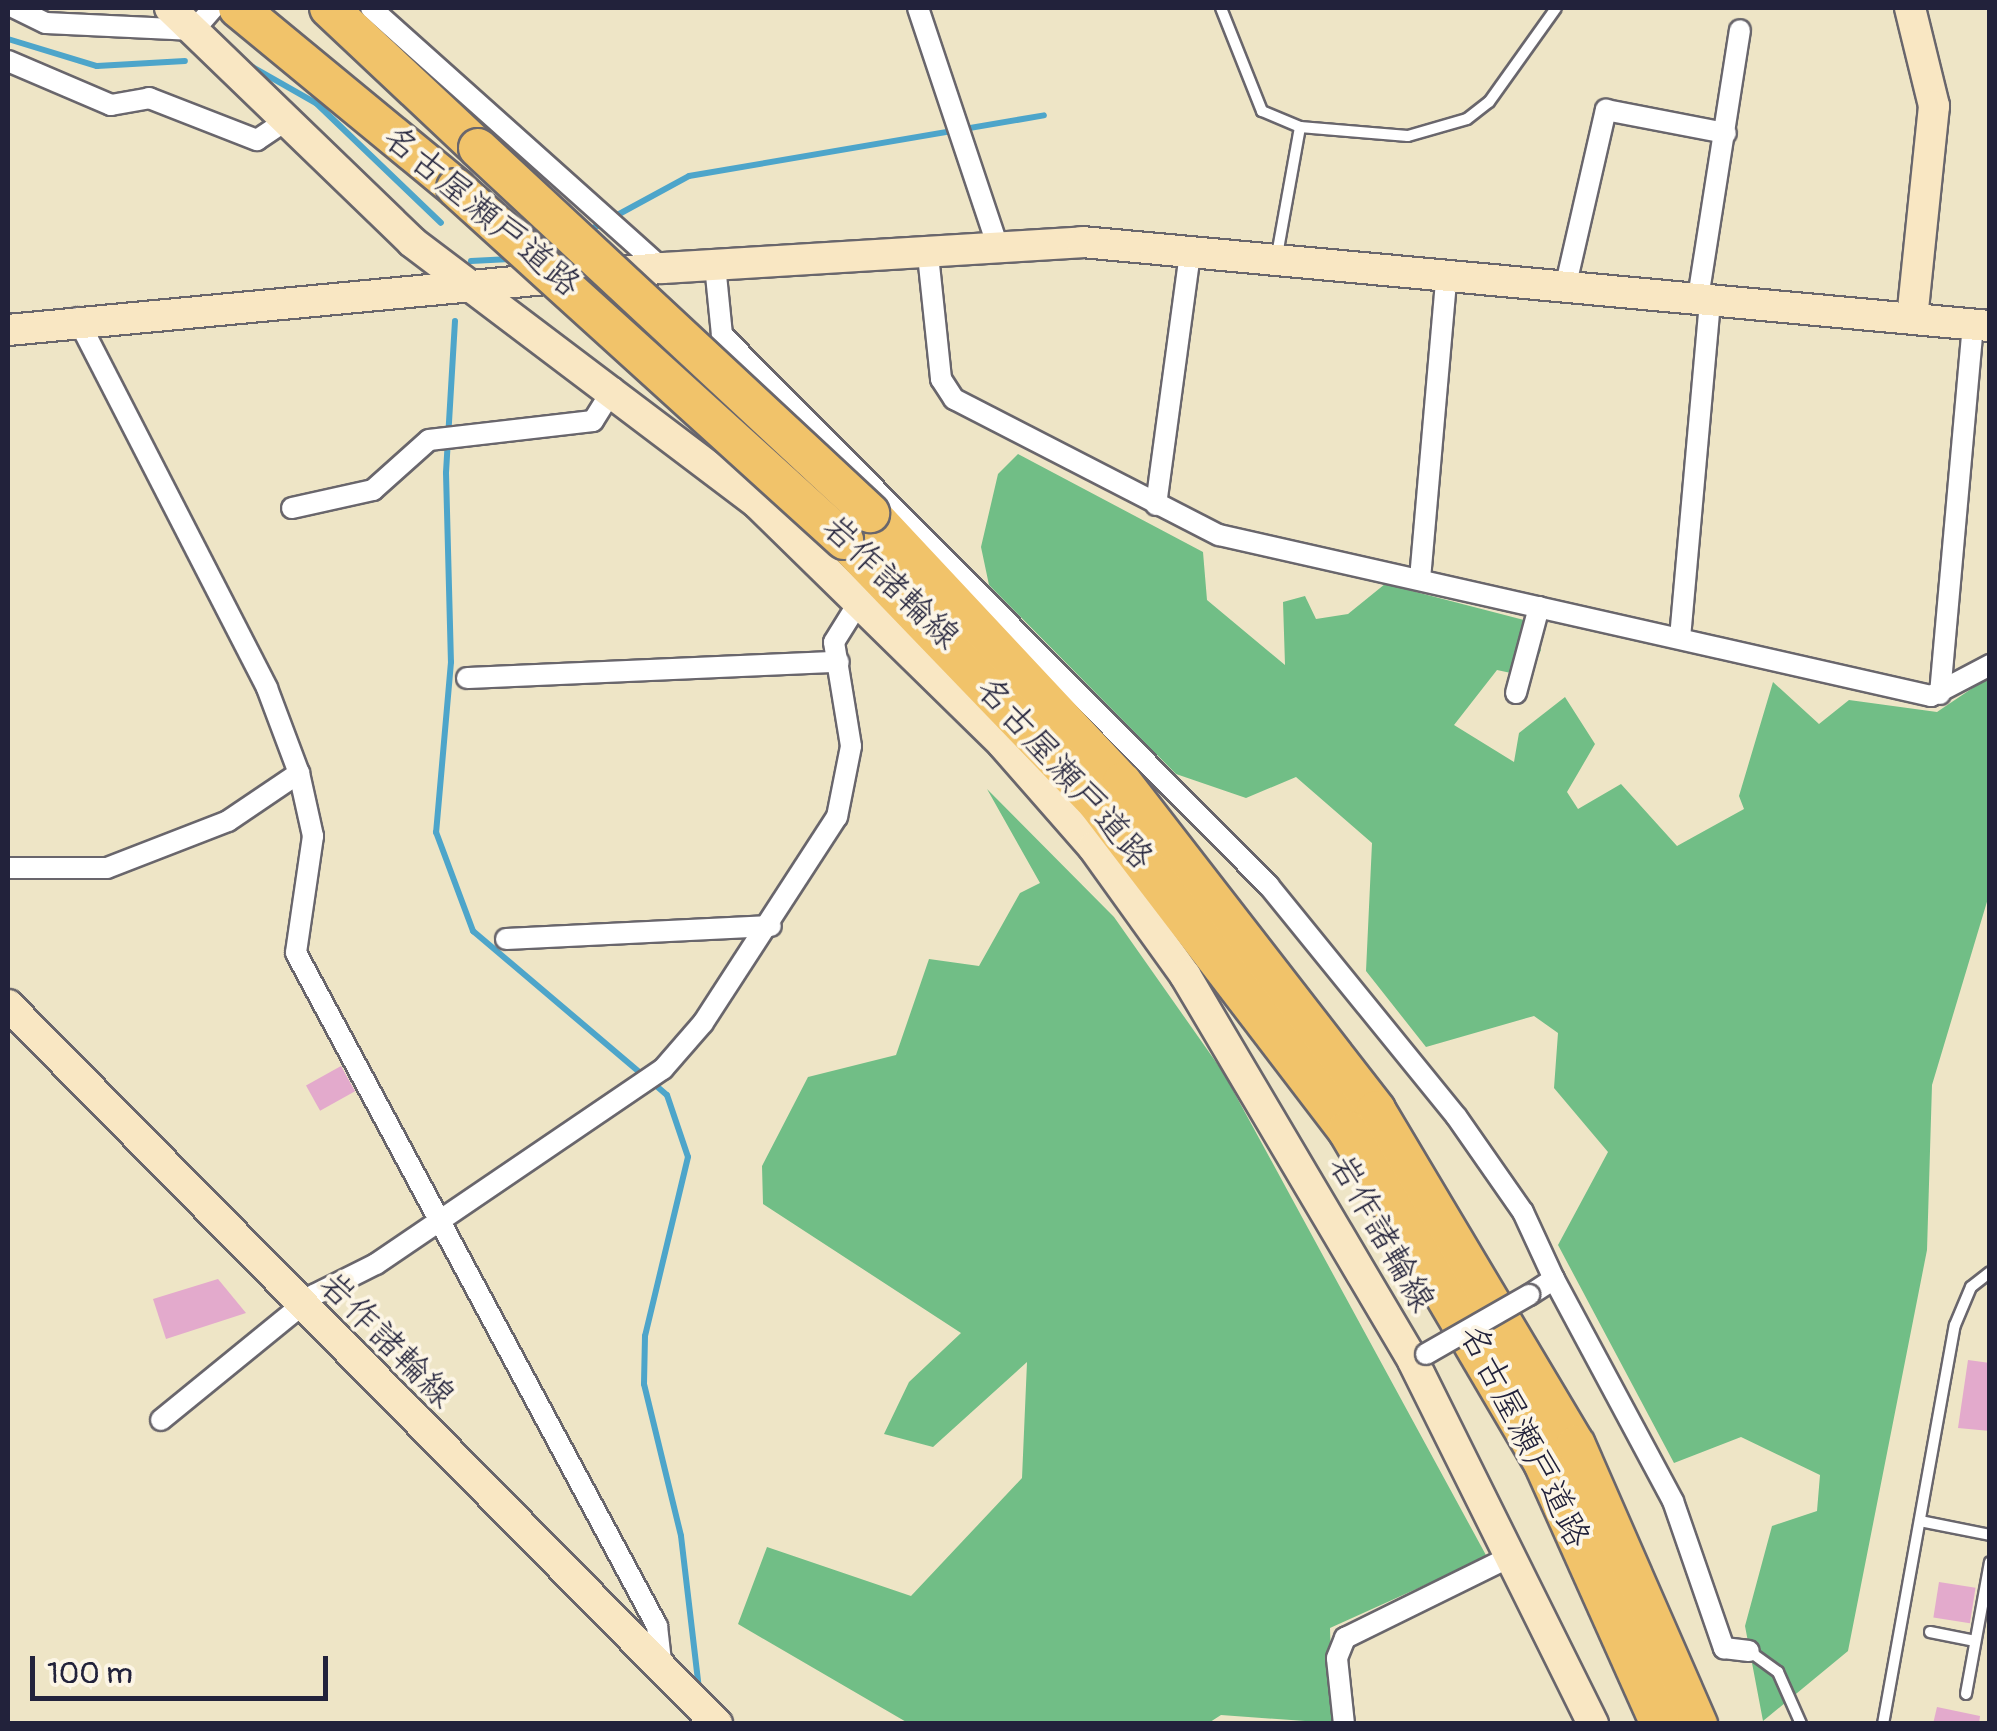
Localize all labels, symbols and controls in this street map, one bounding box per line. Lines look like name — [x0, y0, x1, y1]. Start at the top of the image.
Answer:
street label: 名古屋瀬戸道路 — [375, 116, 589, 306]
street label: 岩作諸輪線 — [813, 506, 969, 658]
street label: 名古屋瀬戸道路 — [967, 668, 1163, 878]
street label: 岩作諸輪線 — [1320, 1147, 1444, 1319]
street label: 岩作諸輪線 — [310, 1263, 464, 1417]
street label: 名古屋瀬戸道路 — [1451, 1317, 1599, 1555]
scale bar — [35, 1636, 332, 1698]
text: 100 m — [47, 1655, 133, 1692]

